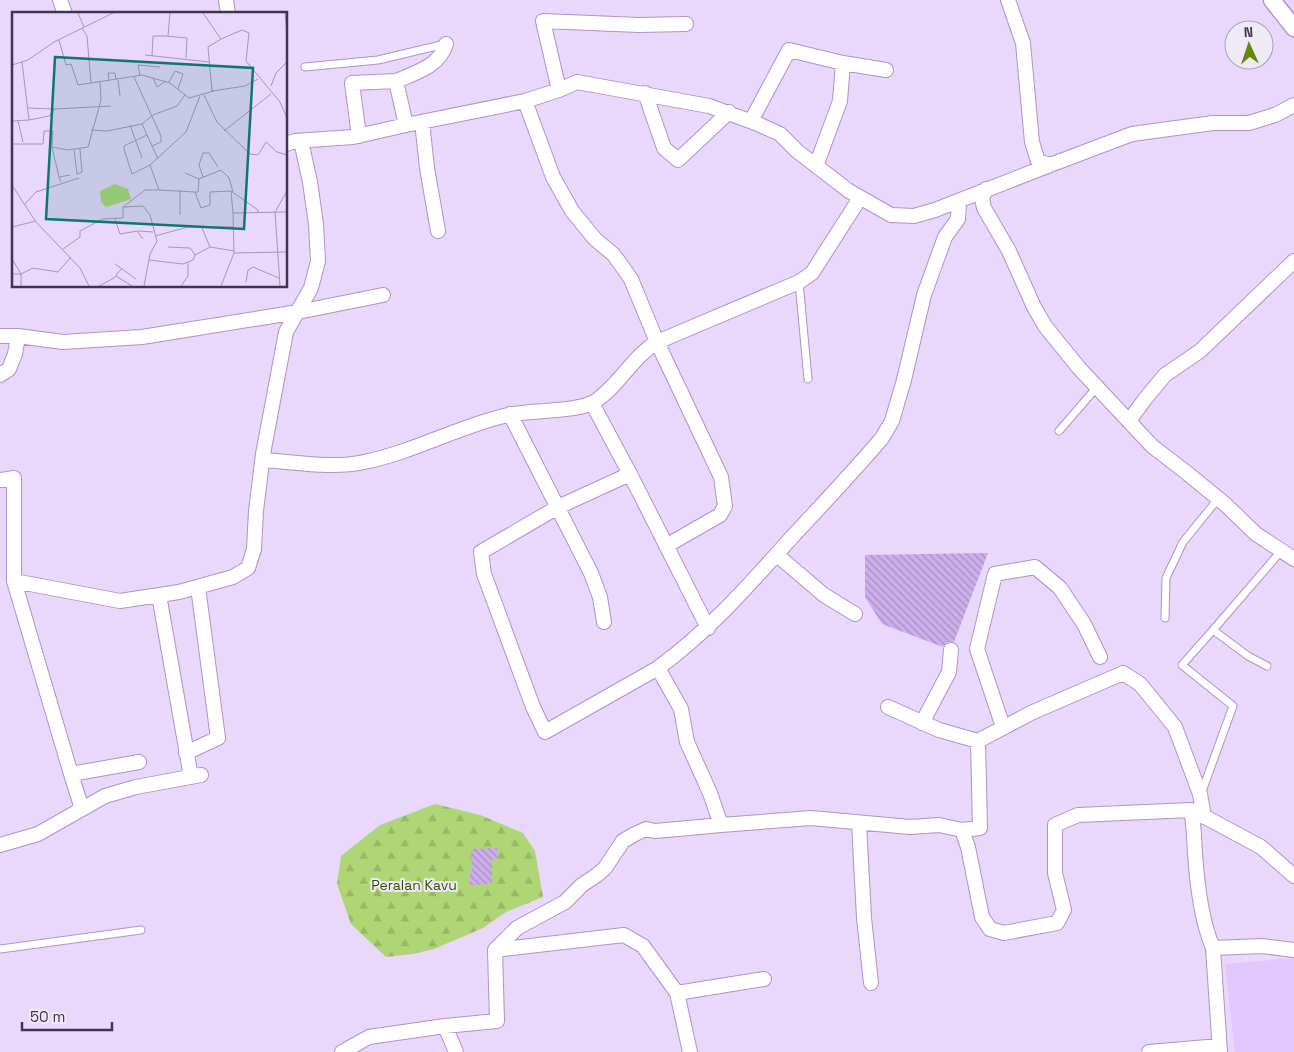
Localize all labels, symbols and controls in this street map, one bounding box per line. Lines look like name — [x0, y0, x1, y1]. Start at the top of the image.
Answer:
inset map — [12, 12, 288, 288]
north arrow — [1224, 20, 1274, 70]
text: N — [1243, 23, 1253, 41]
park label: Peralan Kavu — [371, 876, 457, 894]
scale bar — [22, 1000, 112, 1032]
text: 50 m — [30, 1007, 65, 1026]

